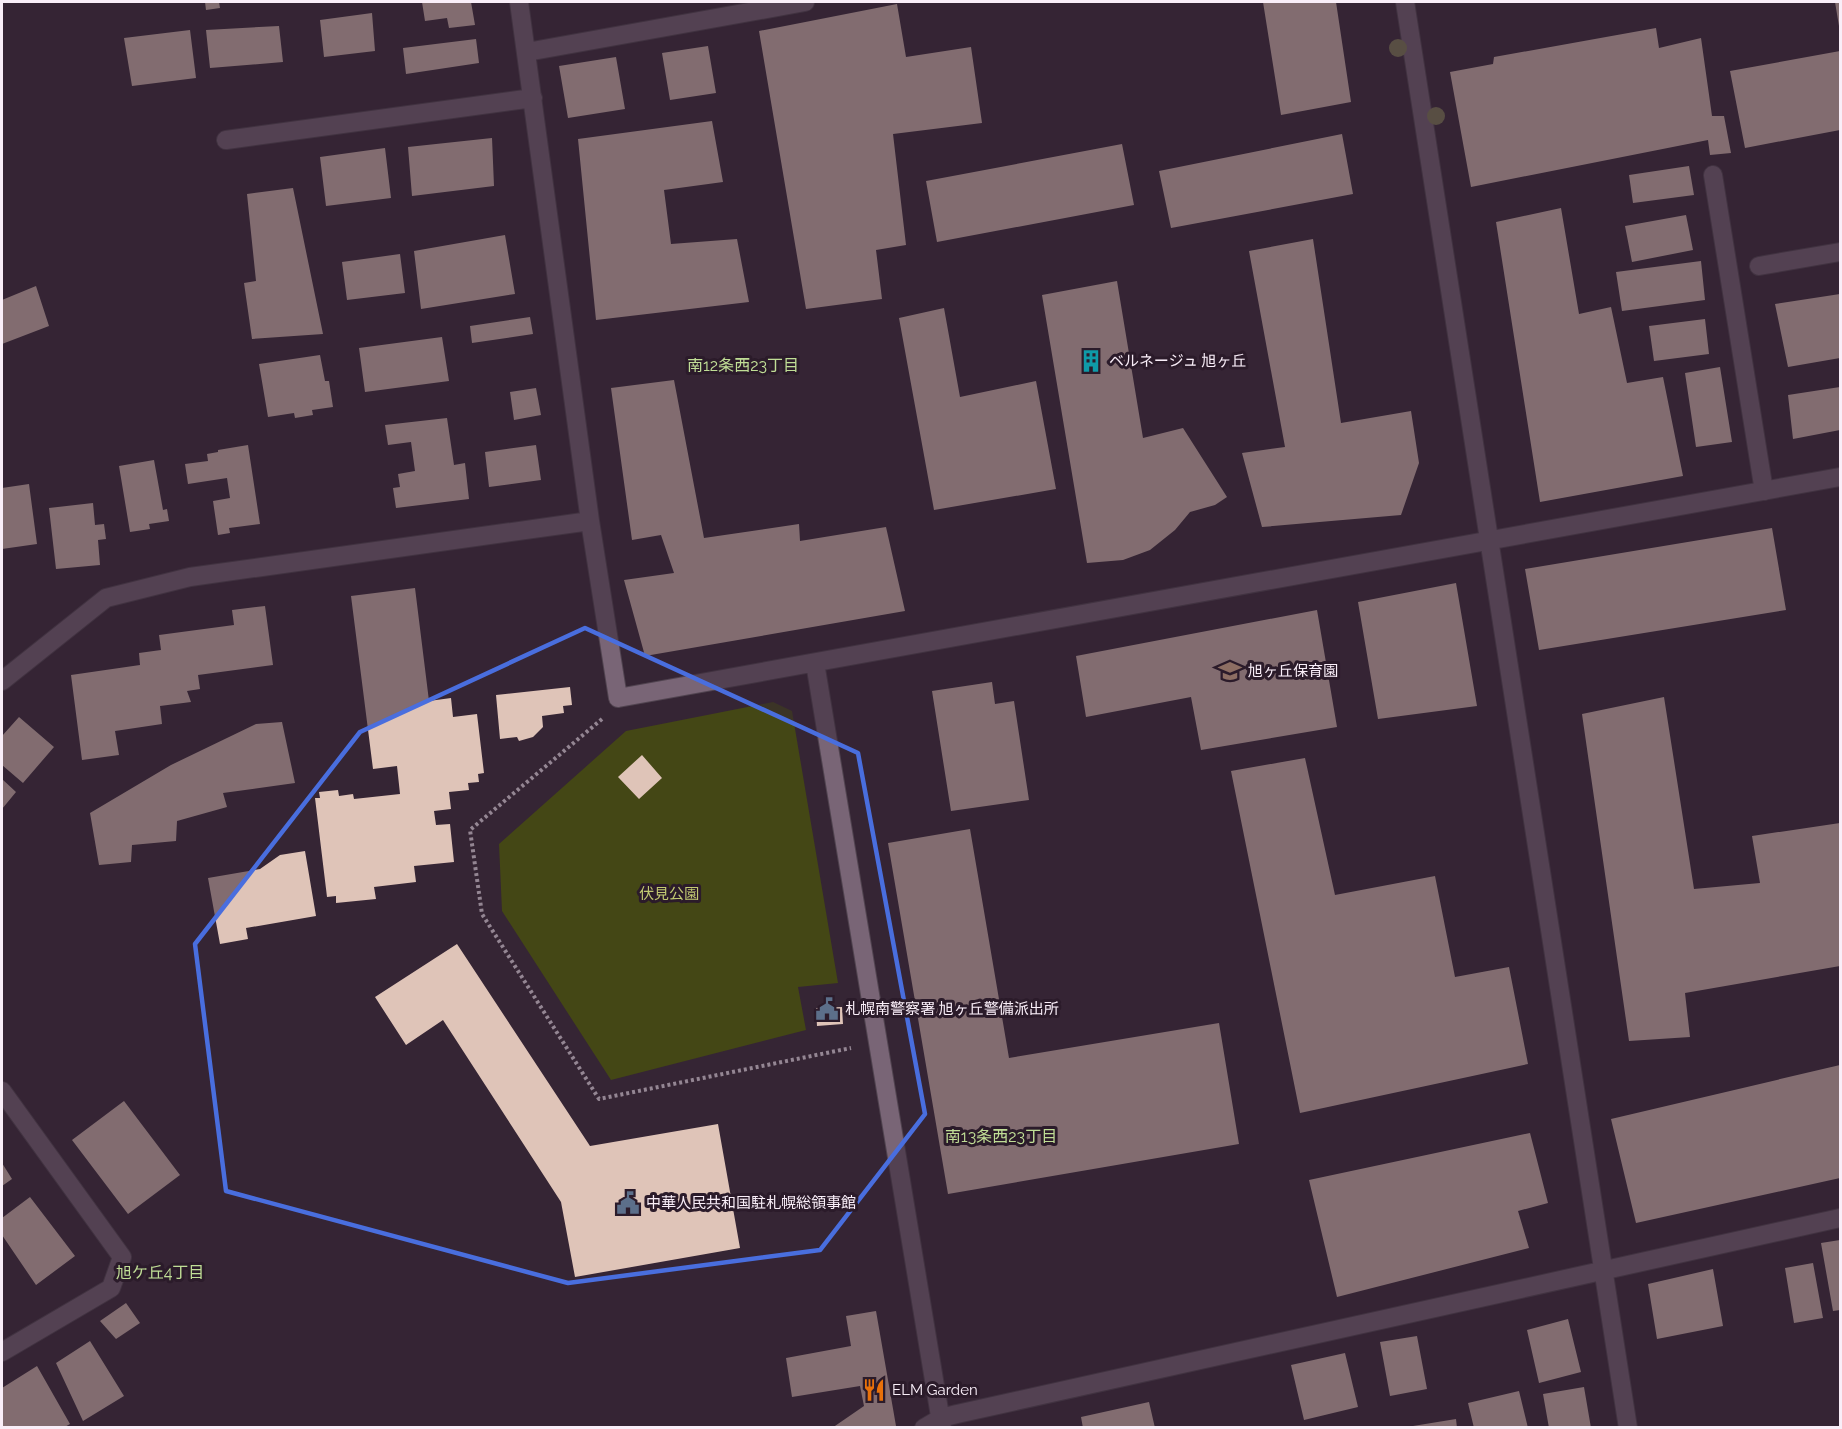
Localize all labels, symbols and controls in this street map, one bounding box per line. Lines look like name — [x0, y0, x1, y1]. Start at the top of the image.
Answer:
building icon: ベルネージュ 旭ヶ丘 — [1078, 348, 1104, 374]
place label: ベルネージュ 旭ヶ丘 — [1109, 352, 1246, 370]
district label: 南12条西23丁目 — [687, 356, 799, 375]
school or university icon: 旭ヶ丘保育園 — [1217, 658, 1243, 684]
place label: 旭ヶ丘保育園 — [1248, 662, 1338, 680]
park label: 伏見公園 — [639, 885, 699, 903]
public building icon: 札幌南警察署 旭ヶ丘警備派出所 — [814, 996, 840, 1022]
place label: 札幌南警察署 旭ヶ丘警備派出所 — [845, 1000, 1059, 1018]
district label: 南13条西23丁目 — [945, 1127, 1057, 1146]
public building icon: 中華人民共和国駐札幌総領事館 — [615, 1190, 641, 1216]
place label: 中華人民共和国駐札幌総領事館 — [646, 1194, 856, 1212]
district label: 旭ケ丘4丁目 — [116, 1263, 204, 1282]
restaurant icon: ELM Garden — [861, 1377, 887, 1403]
place label: ELM Garden — [892, 1381, 978, 1399]

